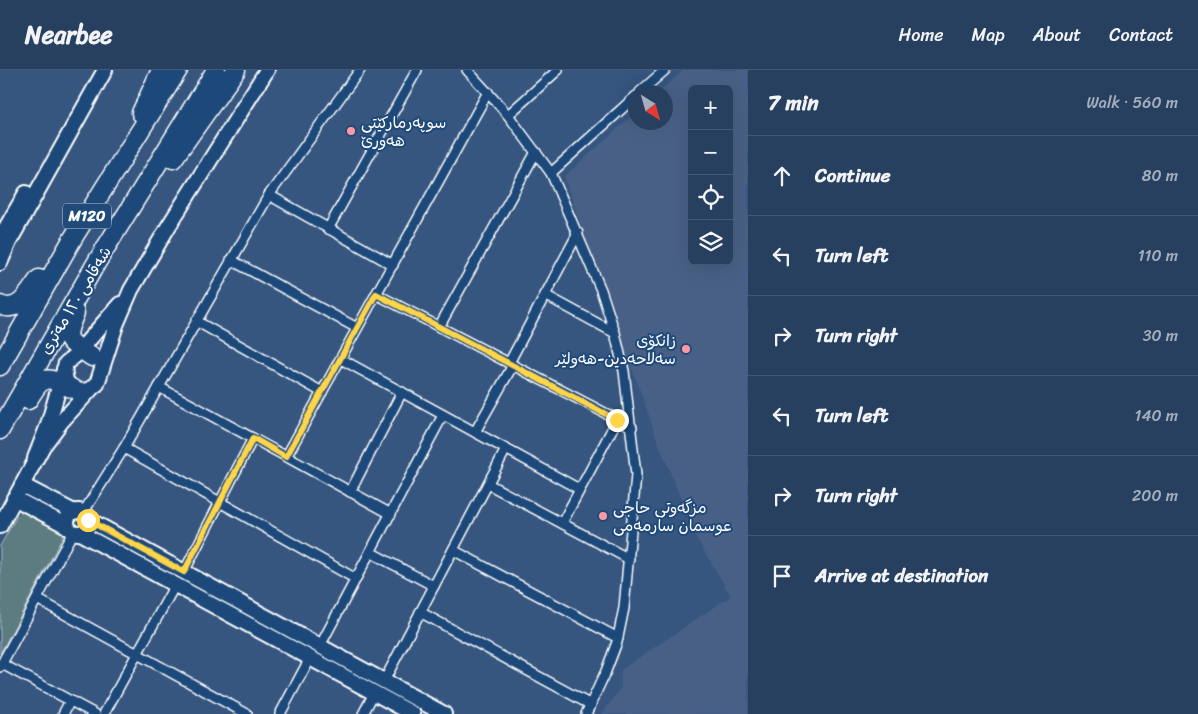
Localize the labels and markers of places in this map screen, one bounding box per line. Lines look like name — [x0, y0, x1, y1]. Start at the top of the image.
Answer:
place label: سوپەرمارکێتی هەورێ — [361, 108, 446, 155]
marker: سوپەرمارکێتی هەورێ — [345, 125, 357, 137]
place label: زانکۆی سەلاحەدین-هەولێر — [554, 326, 676, 373]
marker: زانکۆی سەلاحەدین-هەولێر — [680, 343, 692, 355]
place label: مزگەوتی حاجی عوسمان سارمەمی — [613, 493, 733, 540]
marker: مزگەوتی حاجی عوسمان سارمەمی — [597, 510, 609, 522]

